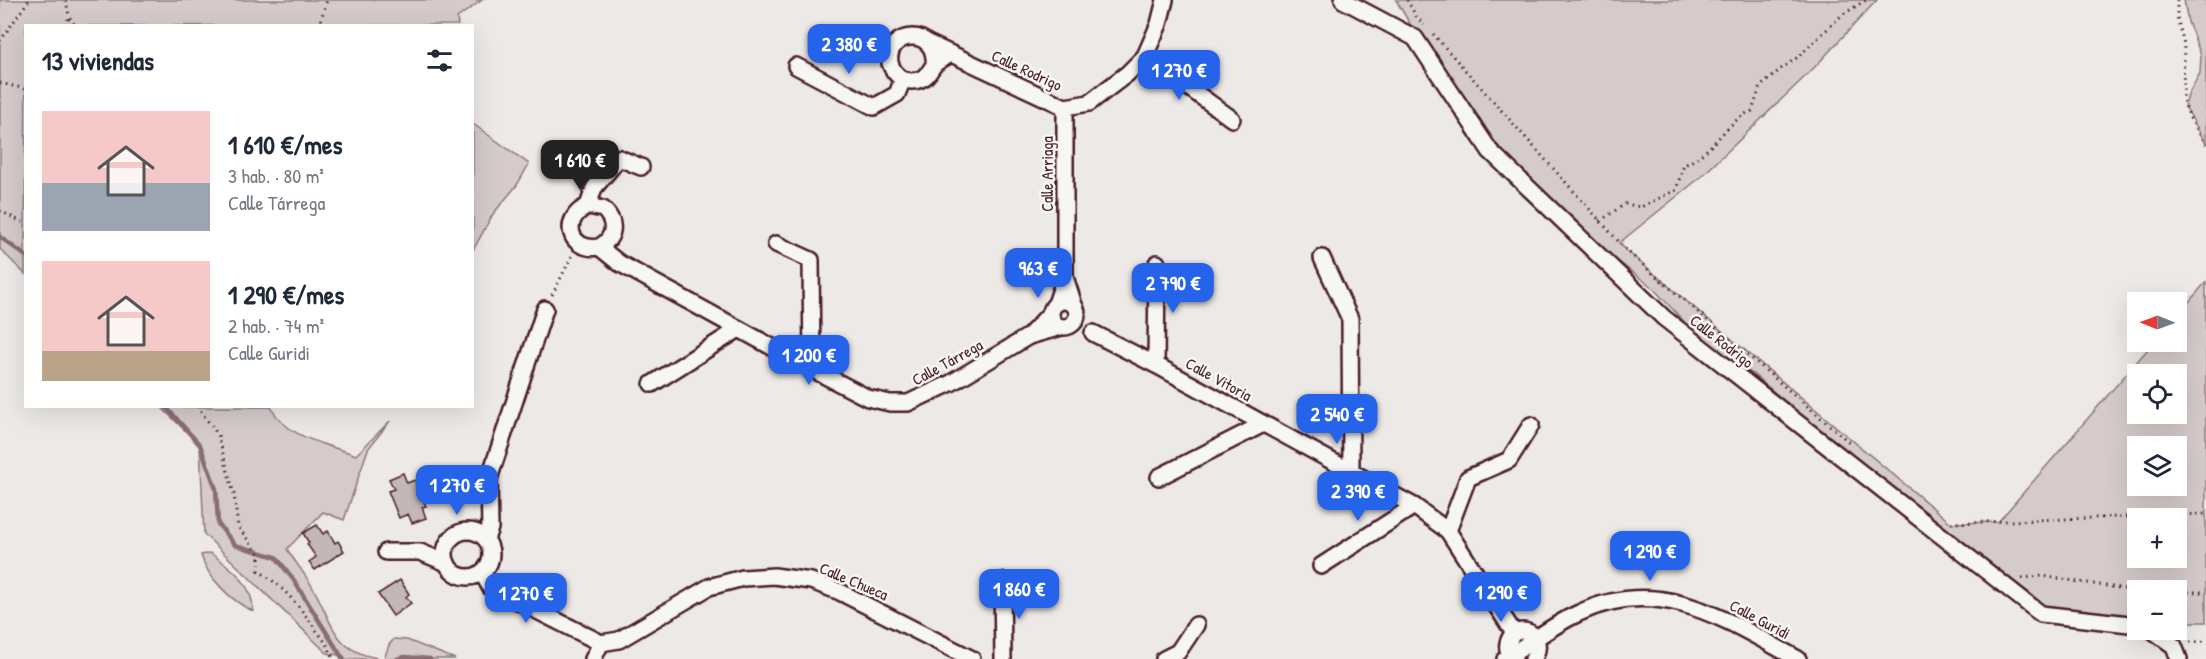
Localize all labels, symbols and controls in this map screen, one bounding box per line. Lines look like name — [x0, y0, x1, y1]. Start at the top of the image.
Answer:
pin: 2 380 € — [794, 24, 904, 75]
text: 2 380 € — [822, 30, 876, 57]
text: 13 viviendas — [42, 43, 154, 78]
icon: filters — [423, 44, 456, 77]
street label: Calle Rodrigo — [988, 44, 1066, 96]
pin: 1 270 € — [1124, 50, 1234, 101]
text: 1 270 € — [1152, 56, 1206, 83]
text: 1 610 €/mes — [228, 127, 342, 162]
icon: home — [90, 135, 162, 207]
street label: Calle Arriaga — [1036, 136, 1058, 212]
pin: 1 610 € — [525, 140, 635, 191]
text: 1 610 € — [555, 146, 605, 173]
text: 3 hab. · 80 m² — [228, 162, 324, 189]
text: Calle Tárrega — [228, 189, 325, 216]
pin: 963 € — [996, 248, 1080, 299]
text: 963 € — [1019, 254, 1057, 281]
pin: 2 790 € — [1118, 263, 1228, 314]
text: 2 790 € — [1146, 269, 1200, 296]
text: 1 290 €/mes — [228, 277, 344, 312]
icon: home — [90, 285, 162, 357]
north arrow — [2127, 292, 2187, 352]
map controls — [2127, 292, 2187, 640]
street label: Calle Rodrigo — [1686, 309, 1759, 373]
text: 2 hab. · 74 m² — [228, 312, 324, 339]
street label: Calle Tárrega — [908, 334, 986, 390]
pin: 1 200 € — [754, 335, 864, 386]
text: Calle Guridi — [228, 339, 310, 366]
text: 1 200 € — [782, 341, 836, 368]
street label: Calle Vitoria — [1182, 352, 1256, 406]
button: locate — [2127, 364, 2187, 424]
pin: 2 540 € — [1282, 394, 1392, 445]
text: 2 540 € — [1310, 400, 1364, 427]
button: layers — [2127, 436, 2187, 496]
pin: 1 270 € — [402, 465, 512, 516]
text: 1 270 € — [430, 471, 484, 498]
pin: 2 390 € — [1303, 471, 1413, 522]
text: 2 390 € — [1331, 477, 1385, 504]
button: + — [2127, 508, 2187, 568]
pin: 1 290 € — [1595, 531, 1705, 582]
text: 1 290 € — [1624, 537, 1676, 564]
street label: Calle Chueca — [816, 557, 892, 605]
pin: 1 860 € — [964, 569, 1074, 620]
pin: 1 290 € — [1446, 572, 1556, 623]
pin: 1 270 € — [471, 573, 581, 624]
text: 1 860 € — [993, 575, 1045, 602]
text: 1 290 € — [1475, 578, 1527, 605]
text: 1 270 € — [499, 579, 553, 606]
button: − — [2127, 580, 2187, 640]
street label: Calle Guridi — [1726, 594, 1794, 644]

